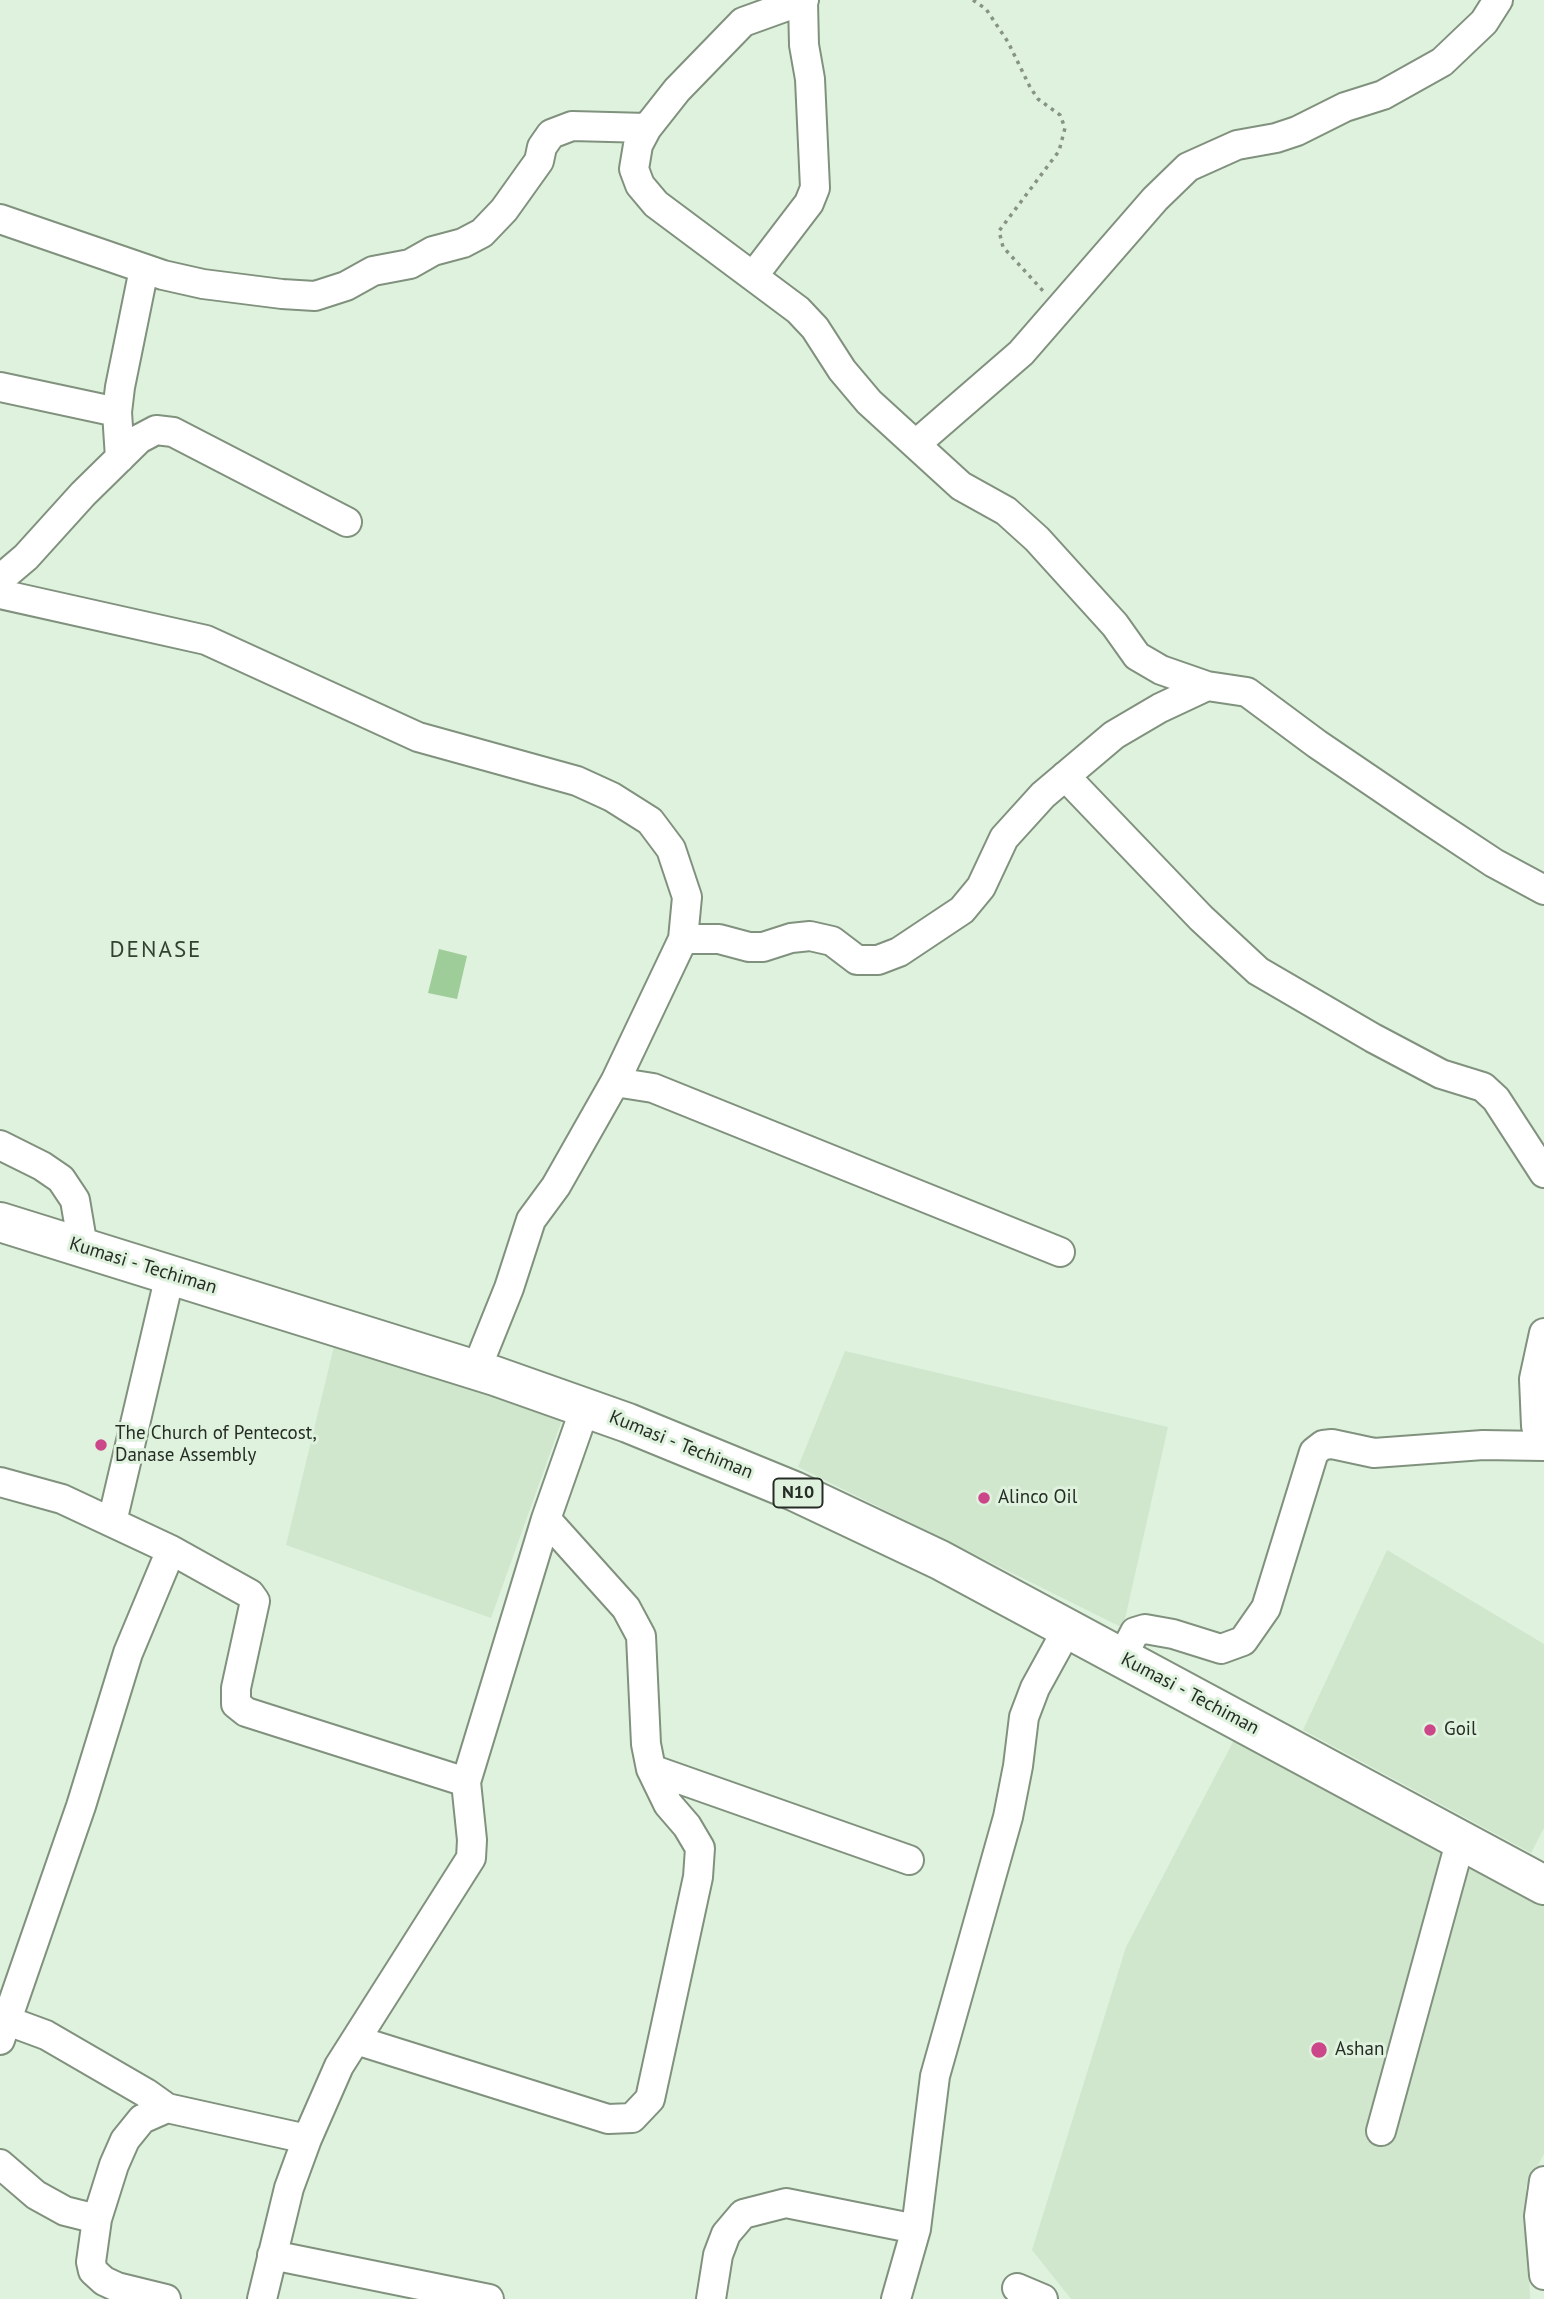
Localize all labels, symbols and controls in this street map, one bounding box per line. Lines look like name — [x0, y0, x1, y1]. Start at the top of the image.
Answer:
district label: DENASE — [110, 936, 202, 964]
street label: Kumasi - Techiman — [66, 1233, 220, 1299]
street label: Kumasi - Techiman — [606, 1406, 756, 1484]
place label: The Church of Pentecost, Danase Assembly — [115, 1423, 317, 1467]
marker: The Church of Pentecost, Danase Assembly — [93, 1437, 109, 1453]
road number: N10 — [774, 1478, 822, 1508]
place label: Alinco Oil — [998, 1487, 1077, 1509]
marker: Alinco Oil — [976, 1490, 992, 1506]
street label: Kumasi - Techiman — [1117, 1648, 1263, 1740]
place label: Goil — [1444, 1719, 1476, 1741]
marker: Goil — [1422, 1722, 1438, 1738]
place label: Ashan — [1335, 2039, 1384, 2061]
marker: Ashan — [1309, 2040, 1329, 2060]

